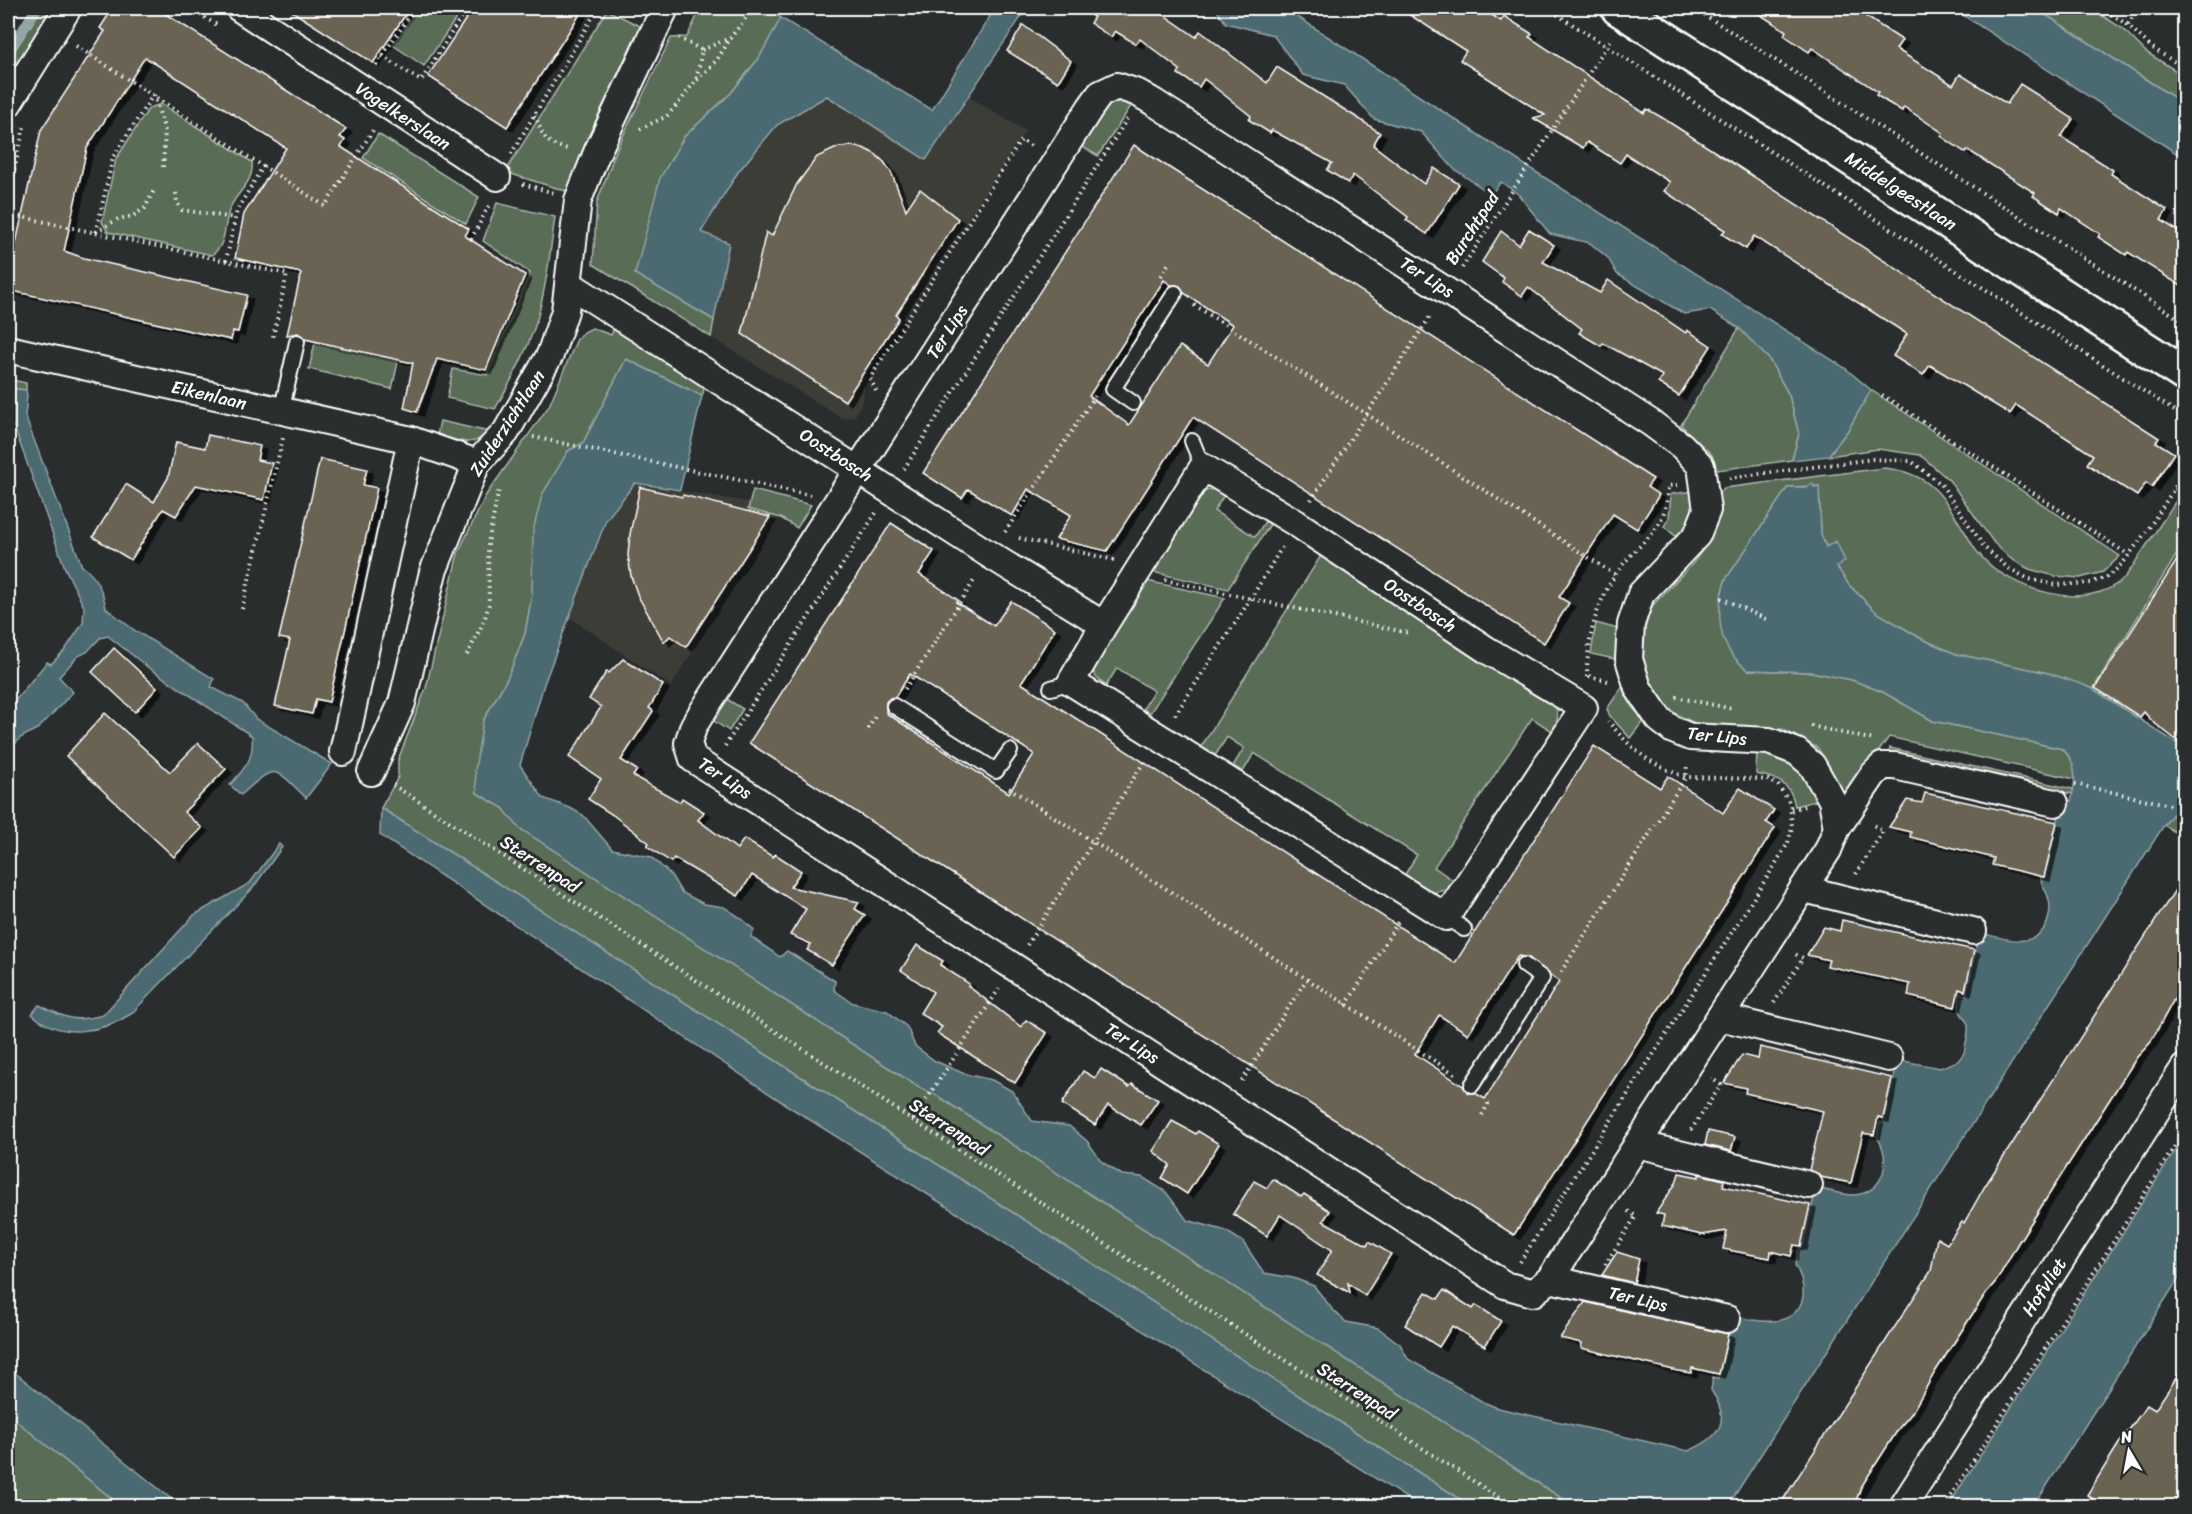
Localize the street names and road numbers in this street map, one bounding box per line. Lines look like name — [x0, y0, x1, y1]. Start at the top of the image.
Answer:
street label: Vogelkerslaan — [349, 73, 457, 159]
street label: Middelgeestlaan — [1838, 143, 1964, 240]
street label: Burchtpad — [1436, 183, 1509, 271]
street label: Ter Lips — [1393, 247, 1461, 307]
street label: Ter Lips — [917, 298, 977, 366]
street label: Zuiderzichtlaan — [460, 363, 554, 483]
street label: Eikenlaan — [168, 371, 250, 419]
street label: Oostbosch — [793, 419, 879, 491]
street label: Oostbosch — [1377, 569, 1463, 641]
street label: Ter Lips — [1686, 717, 1749, 755]
street label: Ter Lips — [691, 748, 759, 808]
street label: Sterrenpad — [493, 826, 588, 903]
street label: Ter Lips — [1098, 1013, 1166, 1073]
street label: Sterrenpad — [902, 1089, 997, 1166]
street label: Hofvliet — [2013, 1251, 2075, 1323]
street label: Ter Lips — [1605, 1277, 1671, 1321]
street label: Sterrenpad — [1310, 1353, 1405, 1430]

